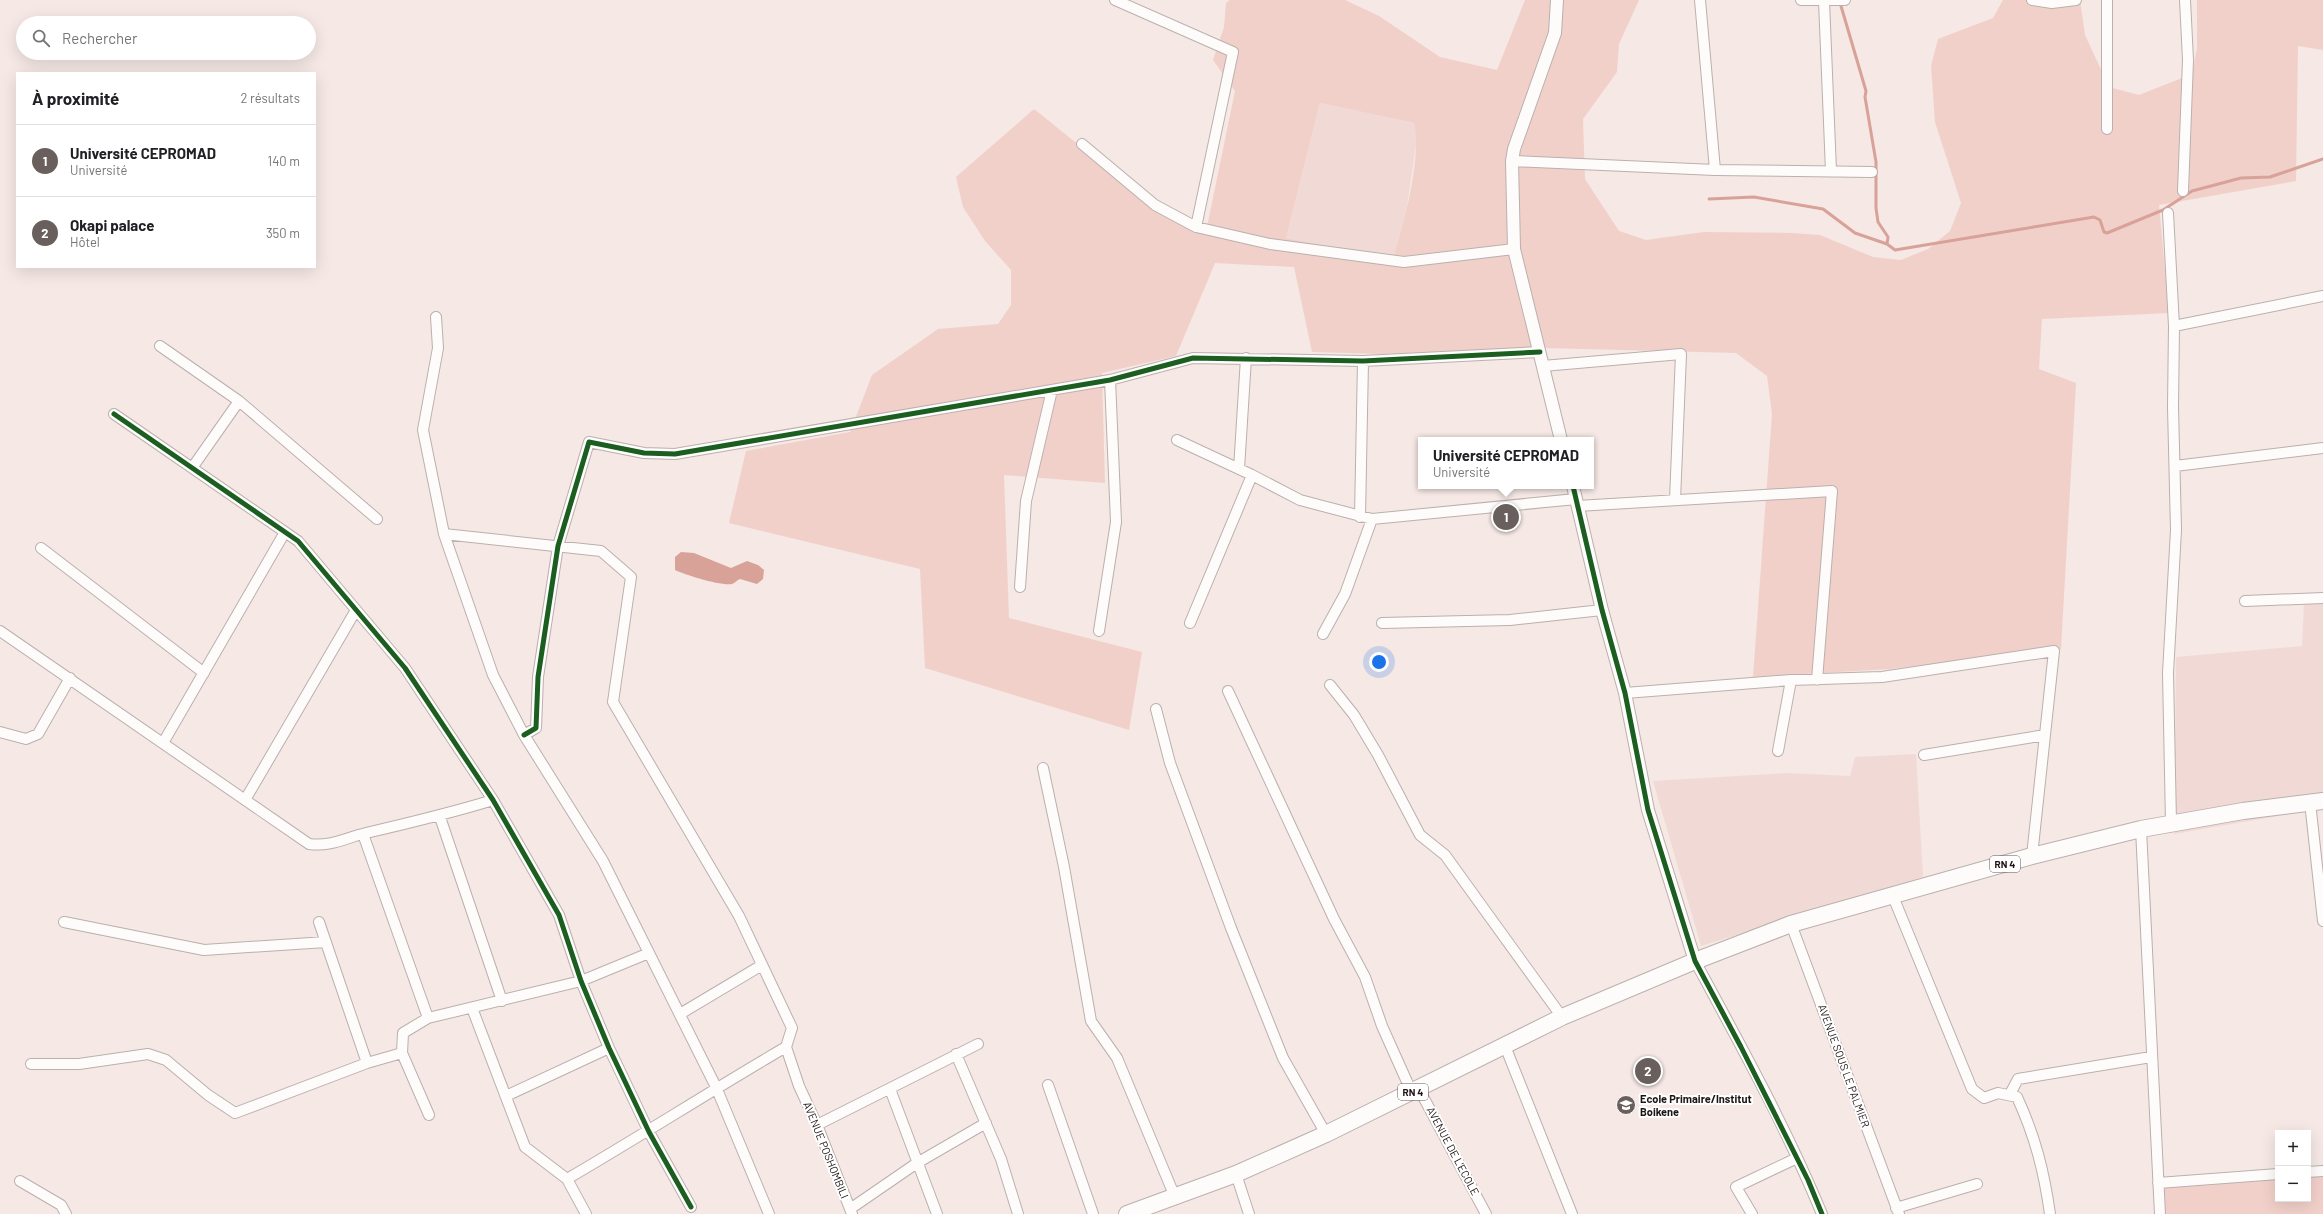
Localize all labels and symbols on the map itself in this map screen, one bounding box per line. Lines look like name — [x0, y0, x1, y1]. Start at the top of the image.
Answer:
pin: 1 — [1493, 502, 1519, 532]
your location — [1369, 652, 1389, 672]
road number: RN 4 — [1990, 856, 2020, 872]
street label: AVENUE SOUS LE PALMIER — [1816, 1003, 1873, 1129]
pin: 2 — [1635, 1056, 1661, 1086]
road number: RN 4 — [1398, 1084, 1428, 1100]
place label: Ecole Primaire/Institut Boikene — [1640, 1092, 1752, 1118]
school or university icon: Ecole Primaire/Institut Boikene — [1615, 1094, 1637, 1116]
street label: AVENUE POSHOMBILI — [801, 1100, 852, 1200]
street label: AVENUE DE L'ECOLE — [1425, 1104, 1482, 1198]

